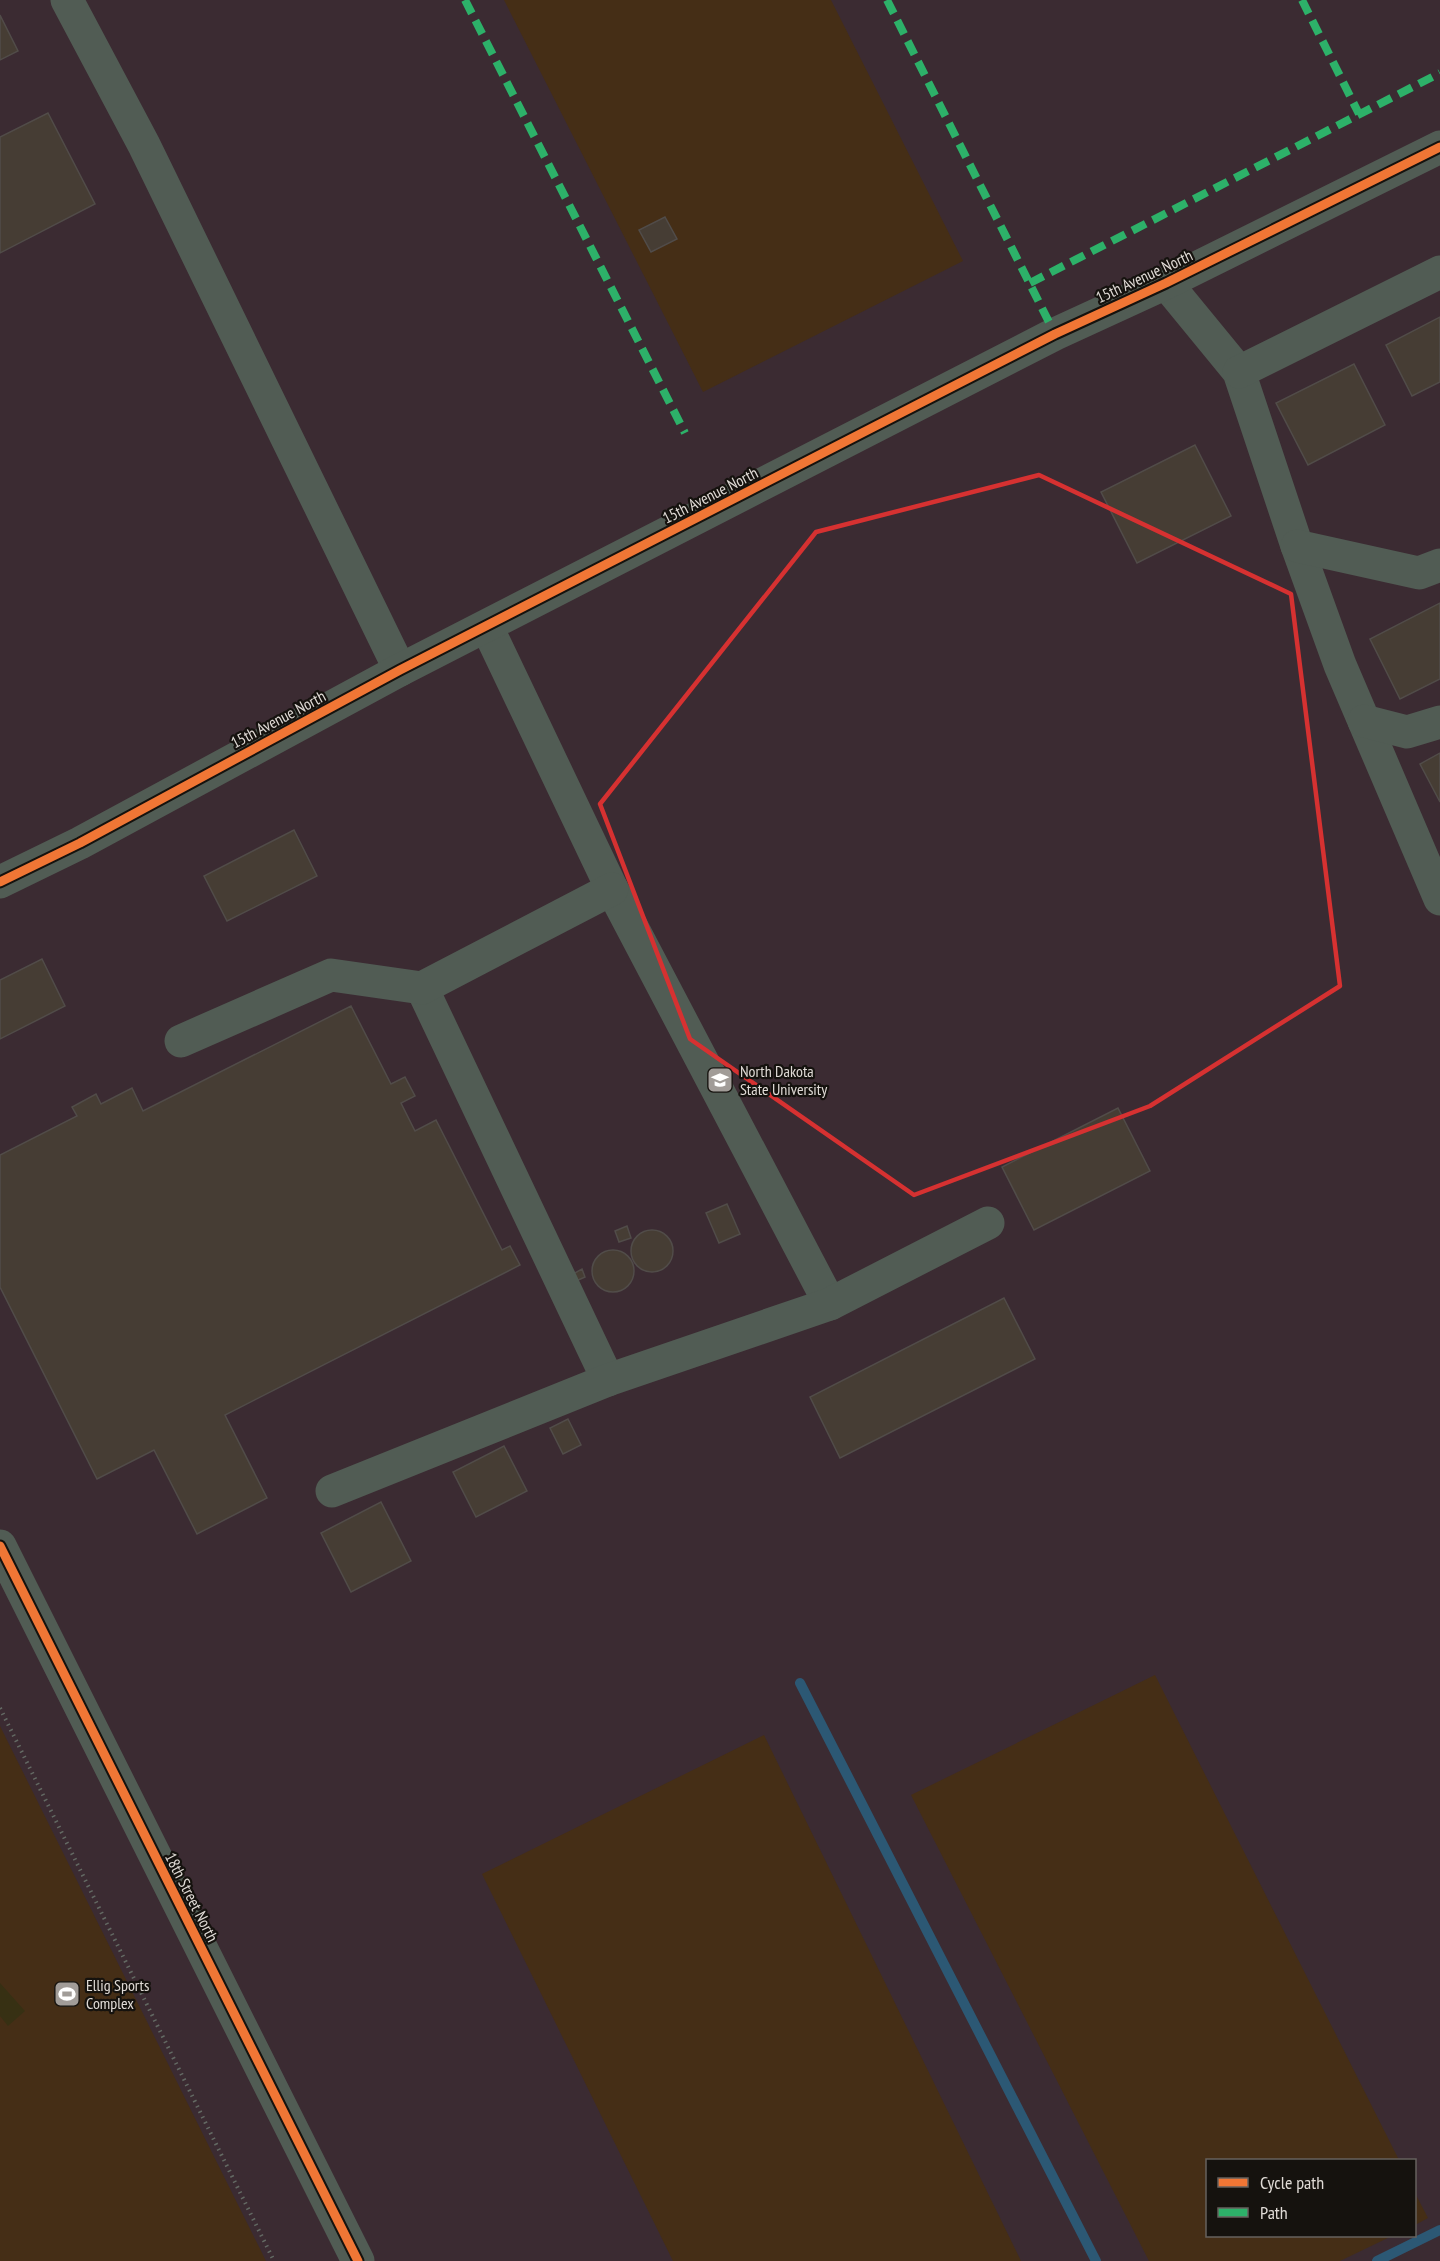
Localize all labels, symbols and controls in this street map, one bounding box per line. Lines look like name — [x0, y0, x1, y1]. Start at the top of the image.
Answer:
street label: 15th Avenue North — [1092, 245, 1196, 307]
street label: 15th Avenue North — [659, 462, 761, 528]
street label: 15th Avenue North — [227, 686, 329, 752]
place label: North Dakota State University — [740, 1061, 827, 1099]
school or university icon: North Dakota State University — [705, 1065, 735, 1095]
street label: 18th Street North — [161, 1849, 223, 1945]
place label: Ellig Sports Complex — [86, 1975, 149, 2013]
sports icon: Ellig Sports Complex — [52, 1979, 82, 2009]
legend — [1206, 2159, 1416, 2237]
text: Cycle path — [1260, 2171, 1324, 2194]
text: Path — [1260, 2201, 1288, 2224]

